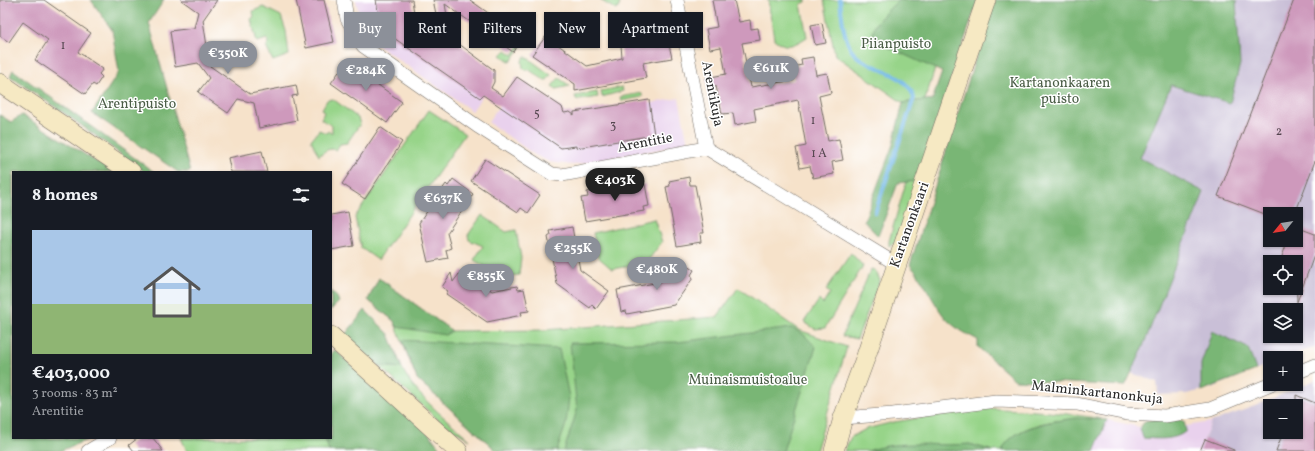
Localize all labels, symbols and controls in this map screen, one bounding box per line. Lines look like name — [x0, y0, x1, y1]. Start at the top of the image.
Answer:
chip: Buy — [344, 12, 396, 48]
chip: Rent — [404, 12, 461, 48]
chip: Filters — [469, 12, 536, 48]
chip: New — [544, 12, 600, 48]
chip: Apartment — [608, 12, 703, 48]
park label: Piianpuisto — [861, 35, 931, 54]
house number: 1 — [61, 38, 65, 54]
pin: €350K — [200, 41, 256, 75]
text: €350K — [208, 45, 248, 63]
pin: €611K — [743, 56, 799, 90]
pin: €284K — [338, 58, 394, 92]
street label: Arentikuja — [696, 60, 728, 128]
text: €611K — [753, 60, 789, 78]
text: €284K — [346, 62, 386, 80]
park label: Kartanonkaaren puisto — [1010, 74, 1110, 109]
park label: Arentipuisto — [98, 95, 176, 114]
house number: 5 — [534, 106, 540, 122]
house number: 1 — [811, 113, 815, 129]
house number: 3 — [610, 118, 616, 134]
house number: 2 — [1276, 124, 1282, 140]
street label: Arentitie — [616, 128, 674, 158]
house number: 1 A — [811, 146, 827, 162]
pin: €403K — [587, 168, 643, 202]
text: €403K — [594, 172, 636, 190]
street label: Kartanonkaari — [886, 179, 934, 271]
text: 8 homes — [32, 184, 98, 207]
icon: filters — [290, 184, 312, 206]
pin: €637K — [415, 186, 471, 220]
text: €637K — [424, 190, 462, 208]
north arrow — [1263, 207, 1303, 247]
map controls — [1263, 207, 1303, 439]
pin: €255K — [545, 236, 601, 270]
text: €255K — [554, 240, 592, 258]
button: locate — [1263, 255, 1303, 295]
icon: home — [136, 256, 208, 328]
pin: €480K — [629, 257, 685, 291]
text: €480K — [636, 261, 678, 279]
pin: €855K — [458, 264, 514, 298]
text: €855K — [467, 268, 505, 286]
button: layers — [1263, 303, 1303, 343]
button: + — [1263, 351, 1303, 391]
text: €403,000 — [32, 362, 110, 385]
park label: Muinaismuistoalue — [689, 371, 808, 390]
street label: Malminkartanonkuja — [1030, 377, 1164, 409]
text: 3 rooms · 83 m² — [32, 385, 118, 403]
button: − — [1263, 399, 1303, 439]
text: Arentitie — [32, 403, 84, 421]

